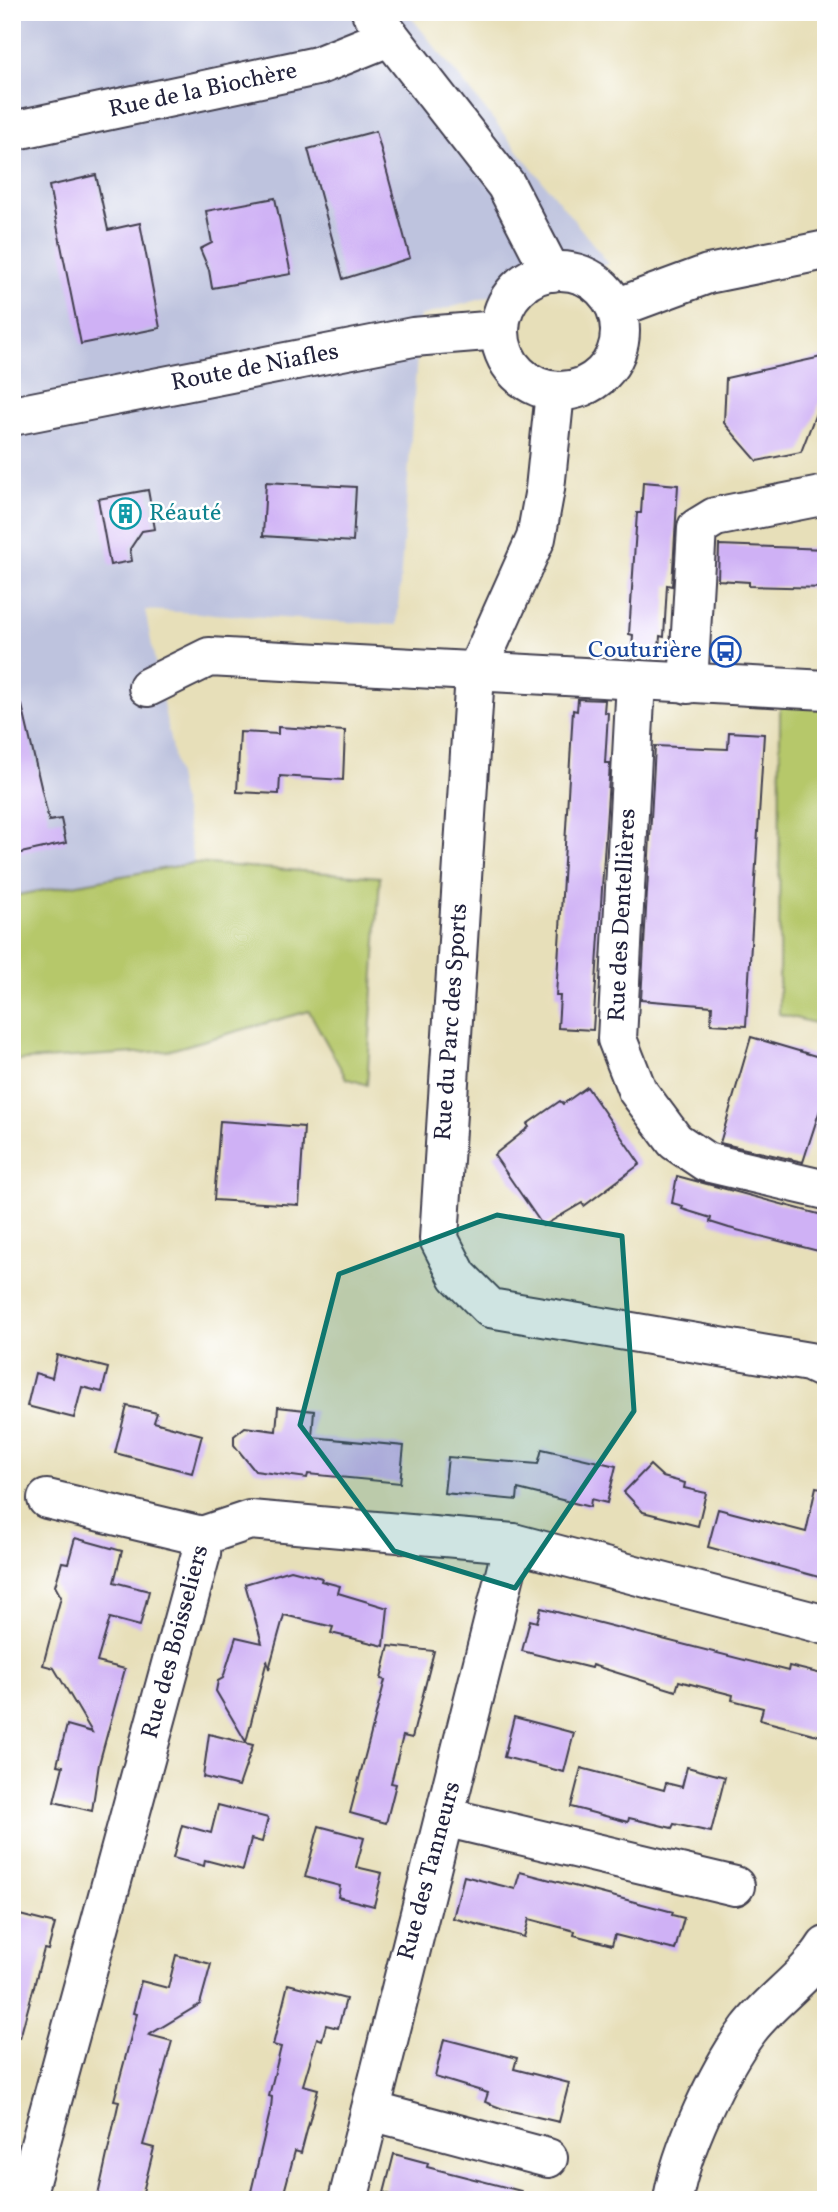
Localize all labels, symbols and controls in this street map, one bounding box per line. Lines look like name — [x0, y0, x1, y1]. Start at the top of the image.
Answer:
street label: Rue de la Biochère — [106, 54, 300, 128]
street label: Route de Niafles — [168, 335, 342, 401]
building icon: Réauté — [109, 497, 143, 531]
place label: Réauté — [149, 497, 221, 531]
place label: Couturière — [588, 634, 702, 668]
bus stop icon: Couturière — [708, 634, 742, 668]
street label: Rue des Dentellières — [600, 807, 646, 1023]
street label: Rue du Parc des Sports — [427, 902, 477, 1142]
street label: Rue des Boisseliers — [134, 1541, 218, 1743]
street label: Rue des Tanneurs — [390, 1778, 470, 1964]

